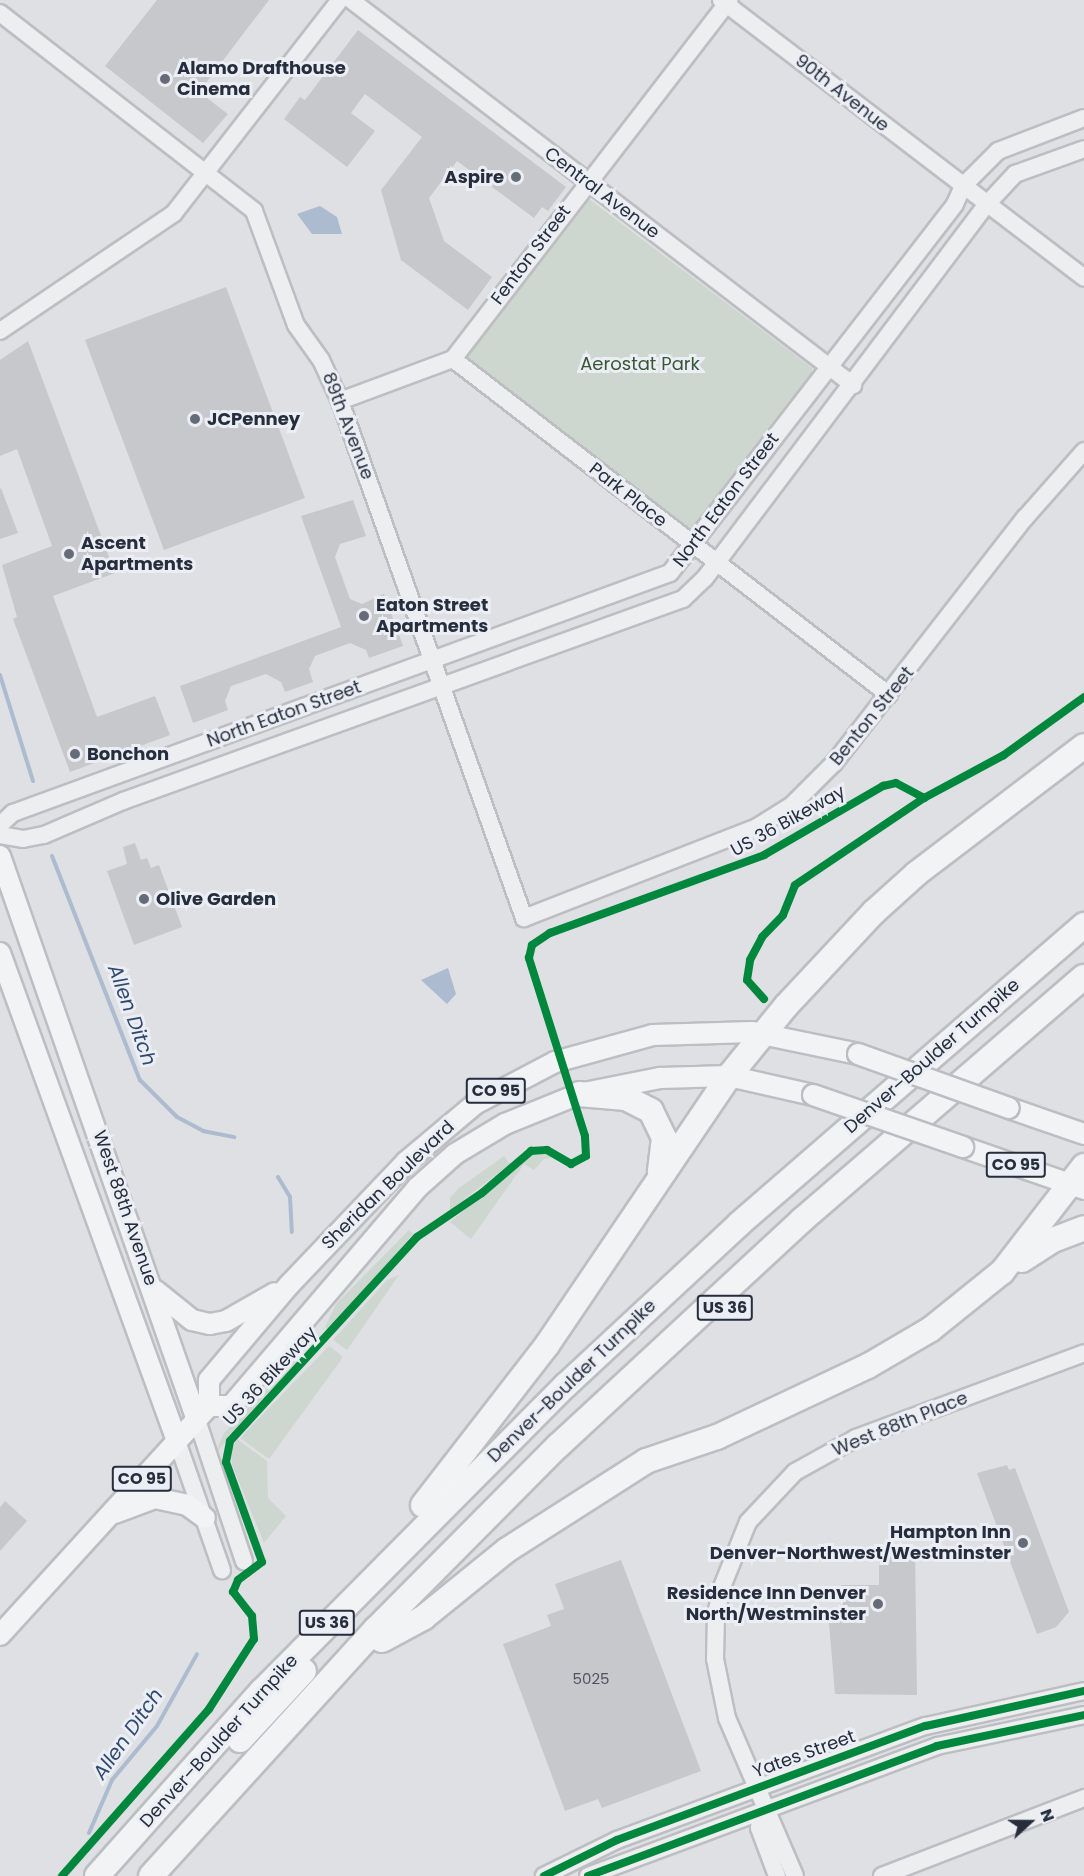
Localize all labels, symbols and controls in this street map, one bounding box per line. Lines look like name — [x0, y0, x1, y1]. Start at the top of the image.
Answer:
street label: 90th Avenue — [791, 50, 893, 136]
place label: Alamo Drafthouse Cinema — [177, 58, 346, 100]
marker: Alamo Drafthouse Cinema — [158, 72, 172, 86]
street label: Central Avenue — [540, 143, 664, 243]
place label: Aspire — [444, 166, 504, 188]
marker: Aspire — [509, 170, 523, 184]
street label: Fenton Street — [487, 201, 575, 309]
park label: Aerostat Park — [580, 353, 700, 375]
street label: 89th Avenue — [318, 369, 378, 483]
place label: JCPenney — [207, 408, 300, 430]
marker: JCPenney — [188, 412, 202, 426]
street label: North Eaton Street — [669, 429, 783, 571]
street label: Park Place — [585, 458, 671, 532]
place label: Ascent Apartments — [81, 533, 193, 576]
marker: Ascent Apartments — [62, 547, 76, 561]
place label: Eaton Street Apartments — [376, 595, 488, 638]
marker: Eaton Street Apartments — [357, 609, 371, 623]
street label: Benton Street — [826, 662, 918, 770]
street label: North Eaton Street — [204, 676, 364, 752]
place label: Bonchon — [87, 743, 169, 765]
marker: Bonchon — [68, 747, 82, 761]
street label: US 36 Bikeway — [727, 781, 849, 861]
place label: Olive Garden — [156, 888, 276, 910]
marker: Olive Garden — [137, 892, 151, 906]
water label: Allen Ditch — [103, 961, 161, 1069]
street label: Denver–Boulder Turnpike — [840, 974, 1024, 1138]
road number: CO 95 — [464, 1078, 528, 1104]
street label: Sheridan Boulevard — [317, 1116, 459, 1254]
street label: West 88th Avenue — [88, 1128, 162, 1288]
road number: CO 95 — [984, 1152, 1048, 1178]
street label: Denver–Boulder Turnpike — [483, 1295, 661, 1467]
road number: US 36 — [696, 1295, 754, 1321]
street label: US 36 Bikeway — [219, 1322, 321, 1430]
street label: West 88th Place — [829, 1387, 971, 1461]
road number: CO 95 — [110, 1466, 174, 1492]
place label: Hampton Inn Denver-Northwest/Westminster — [710, 1522, 1011, 1564]
marker: Hampton Inn Denver-Northwest/Westminster — [1016, 1536, 1030, 1550]
place label: Residence Inn Denver North/Westminster — [667, 1583, 866, 1626]
marker: Residence Inn Denver North/Westminster — [871, 1597, 885, 1611]
road number: US 36 — [298, 1610, 356, 1636]
street label: Denver–Boulder Turnpike — [136, 1650, 302, 1832]
house number: 5025 — [573, 1670, 609, 1688]
water label: Allen Ditch — [88, 1684, 168, 1784]
street label: Yates Street — [750, 1726, 858, 1782]
north arrow — [1000, 1792, 1060, 1852]
text: N — [1034, 1806, 1060, 1825]

